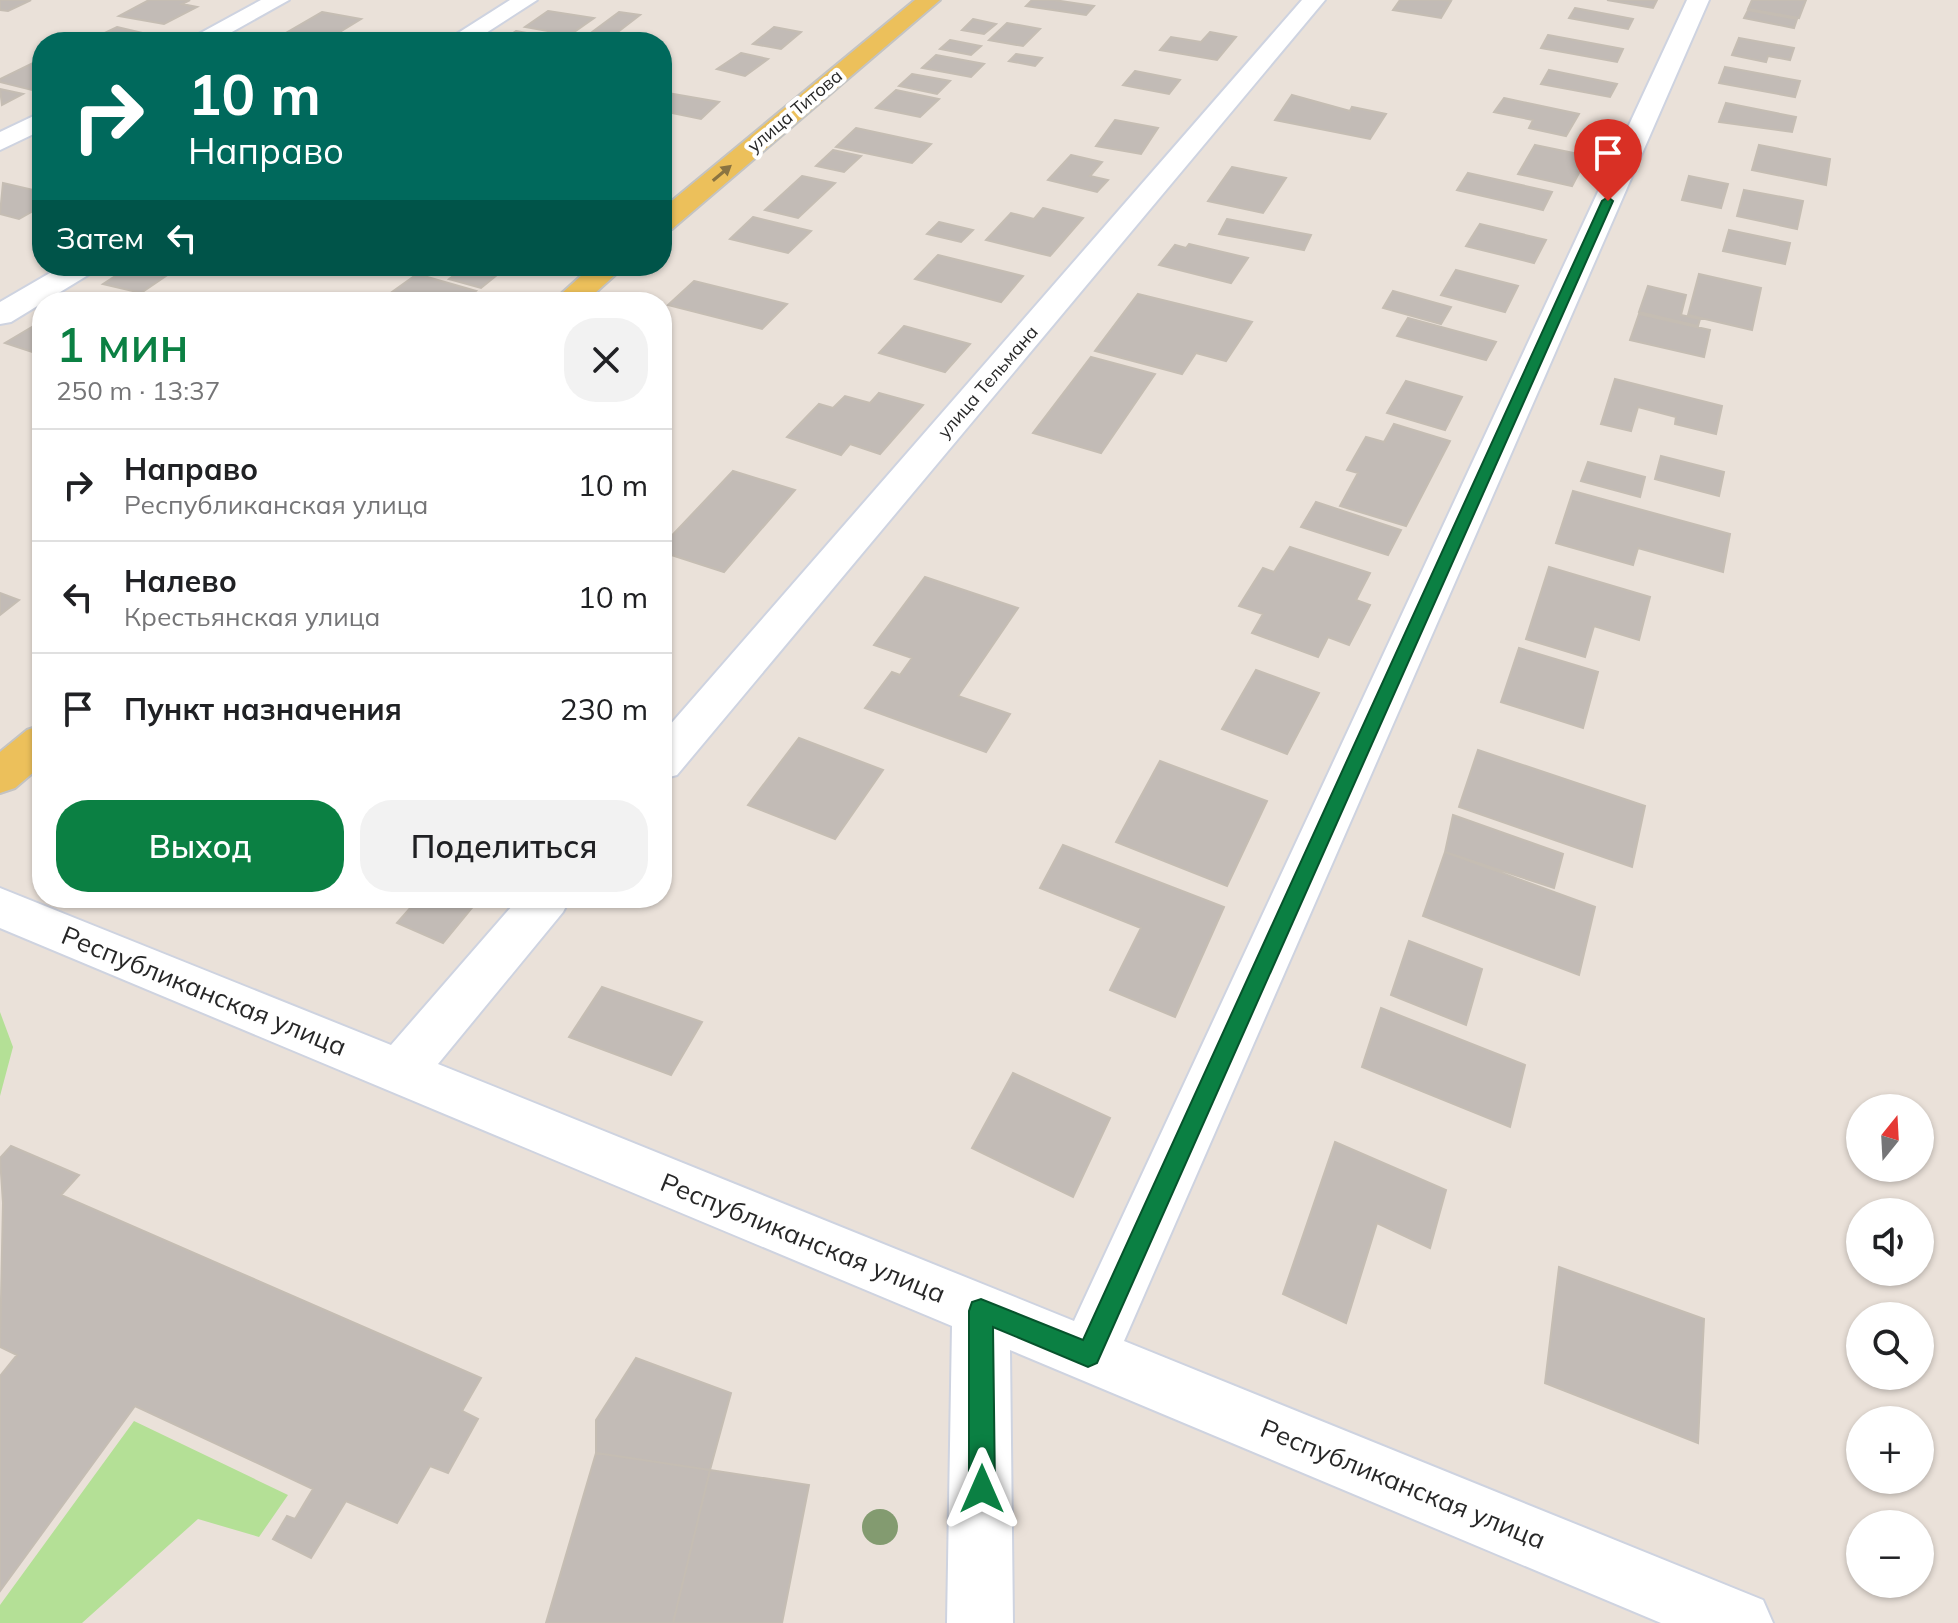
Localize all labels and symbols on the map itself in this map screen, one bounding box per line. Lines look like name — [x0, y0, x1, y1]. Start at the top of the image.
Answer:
street label: улица Титова — [742, 64, 847, 157]
pin — [1574, 119, 1642, 201]
one-way arrow — [712, 165, 732, 182]
street label: улица Тельмана — [932, 321, 1043, 443]
street label: Республиканская улица — [57, 918, 351, 1063]
north arrow — [1846, 1094, 1934, 1182]
street label: Республиканская улица — [656, 1165, 950, 1310]
street label: Республиканская улица — [1256, 1411, 1550, 1556]
position arrow — [940, 1447, 1024, 1531]

